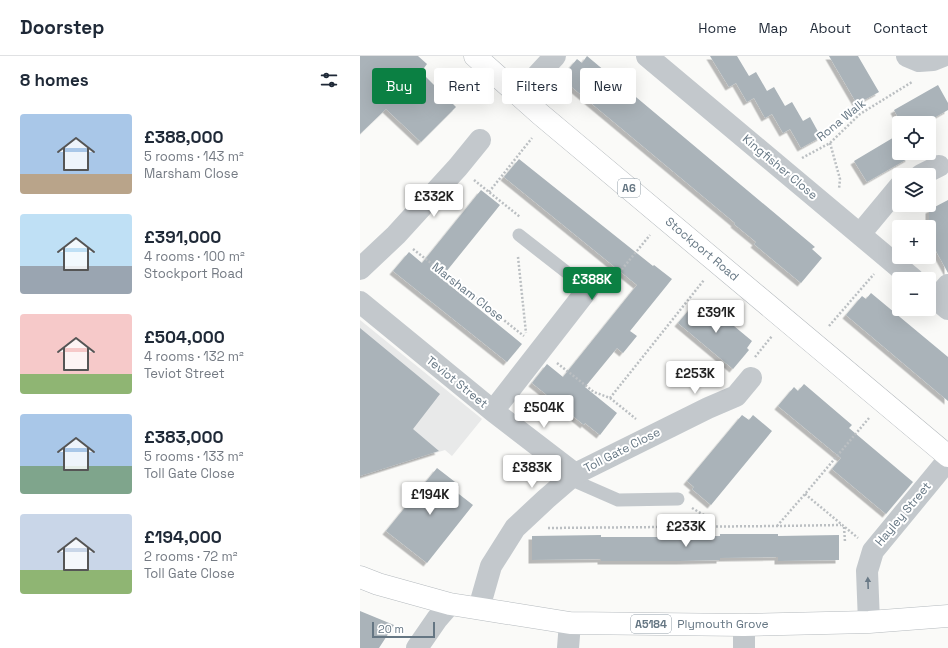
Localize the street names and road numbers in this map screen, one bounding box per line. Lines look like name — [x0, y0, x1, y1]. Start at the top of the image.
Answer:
street label: Rona Walk — [813, 95, 869, 145]
street label: Kingfisher Close — [739, 131, 821, 203]
road number: A6 — [618, 179, 640, 197]
street label: Stockport Road — [662, 213, 742, 285]
street label: Marsham Close — [429, 259, 507, 325]
street label: Teviot Street — [423, 352, 491, 412]
street label: Toll Gate Close — [581, 424, 663, 476]
street label: Hayley Street — [871, 479, 935, 549]
road number: A5184 — [631, 615, 671, 633]
street label: Plymouth Grove — [677, 616, 769, 632]

